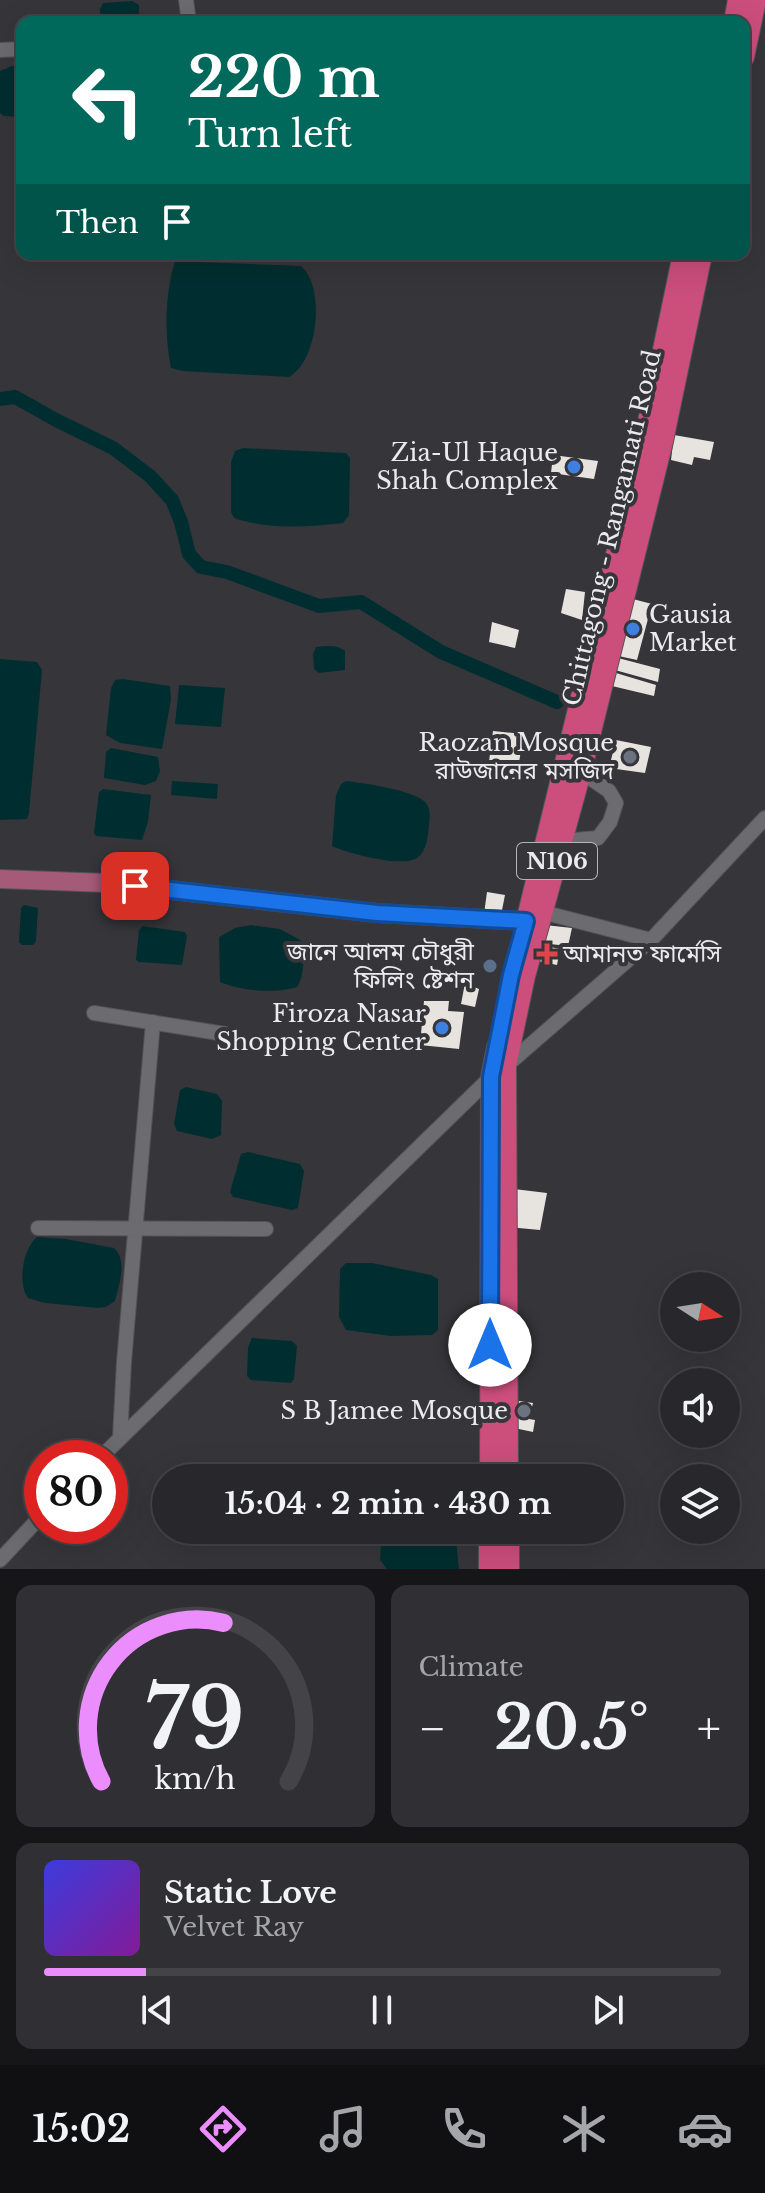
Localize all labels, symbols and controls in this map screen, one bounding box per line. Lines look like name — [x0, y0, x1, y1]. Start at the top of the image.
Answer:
text: 220 m — [188, 43, 380, 112]
icon: left — [56, 48, 160, 152]
text: Turn left — [188, 112, 352, 157]
icon: arrive — [155, 200, 199, 244]
text: Then — [56, 204, 139, 241]
street label: Chittagong - Rangamati Road — [556, 347, 667, 709]
place label: Zia-Ul Haque Shah Complex — [376, 438, 558, 495]
marker: Zia-Ul Haque Shah Complex — [565, 458, 583, 476]
place label: Gausia Market — [649, 600, 737, 657]
marker: Gausia Market — [624, 620, 642, 638]
place label: Raozan Mosque রাউজানের মসজিদ — [419, 728, 615, 785]
marker: Raozan Mosque রাউজানের মসজিদ — [621, 748, 639, 766]
road number: N106 — [517, 843, 597, 879]
pin — [101, 852, 169, 920]
icon: arrive — [113, 864, 157, 908]
place label: জানে আলম চৌধুরী ফিলিং ষ্টেশন — [286, 937, 475, 994]
place label: আমানত ফার্মেসি — [562, 939, 722, 968]
marker: আমানত ফার্মেসি — [538, 945, 556, 963]
marker: জানে আলম চৌধুরী ফিলিং ষ্টেশন — [481, 957, 499, 975]
place label: Firoza Nasar Shopping Center — [216, 999, 427, 1056]
marker: Firoza Nasar Shopping Center — [433, 1019, 451, 1037]
north arrow — [660, 1272, 740, 1352]
map controls — [660, 1272, 740, 1544]
position arrow — [448, 1303, 532, 1387]
button: sound — [660, 1368, 740, 1448]
place label: S B Jamee Mosque — [281, 1396, 508, 1425]
marker: S B Jamee Mosque — [515, 1402, 533, 1420]
speed limit sign: 80 — [24, 1440, 128, 1544]
button: layers — [660, 1464, 740, 1544]
text: 15:04 · 2 min · 430 m — [225, 1485, 551, 1522]
text: Climate — [419, 1651, 524, 1683]
text: 79 — [146, 1667, 245, 1770]
text: 20.5° — [494, 1691, 649, 1765]
text: − — [419, 1701, 446, 1756]
text: + — [697, 1701, 721, 1756]
text: km/h — [155, 1761, 236, 1797]
text: Static Love — [164, 1874, 337, 1911]
text: Velvet Ray — [164, 1911, 304, 1943]
icon: previous — [135, 1988, 179, 2032]
icon: pause — [360, 1988, 404, 2032]
icon: next — [586, 1988, 630, 2032]
icon: directions — [195, 2101, 251, 2157]
icon: music — [315, 2101, 371, 2157]
icon: phone — [436, 2101, 492, 2157]
icon: climate — [556, 2101, 612, 2157]
icon: car — [677, 2101, 733, 2157]
text: 15:02 — [32, 2107, 130, 2152]

